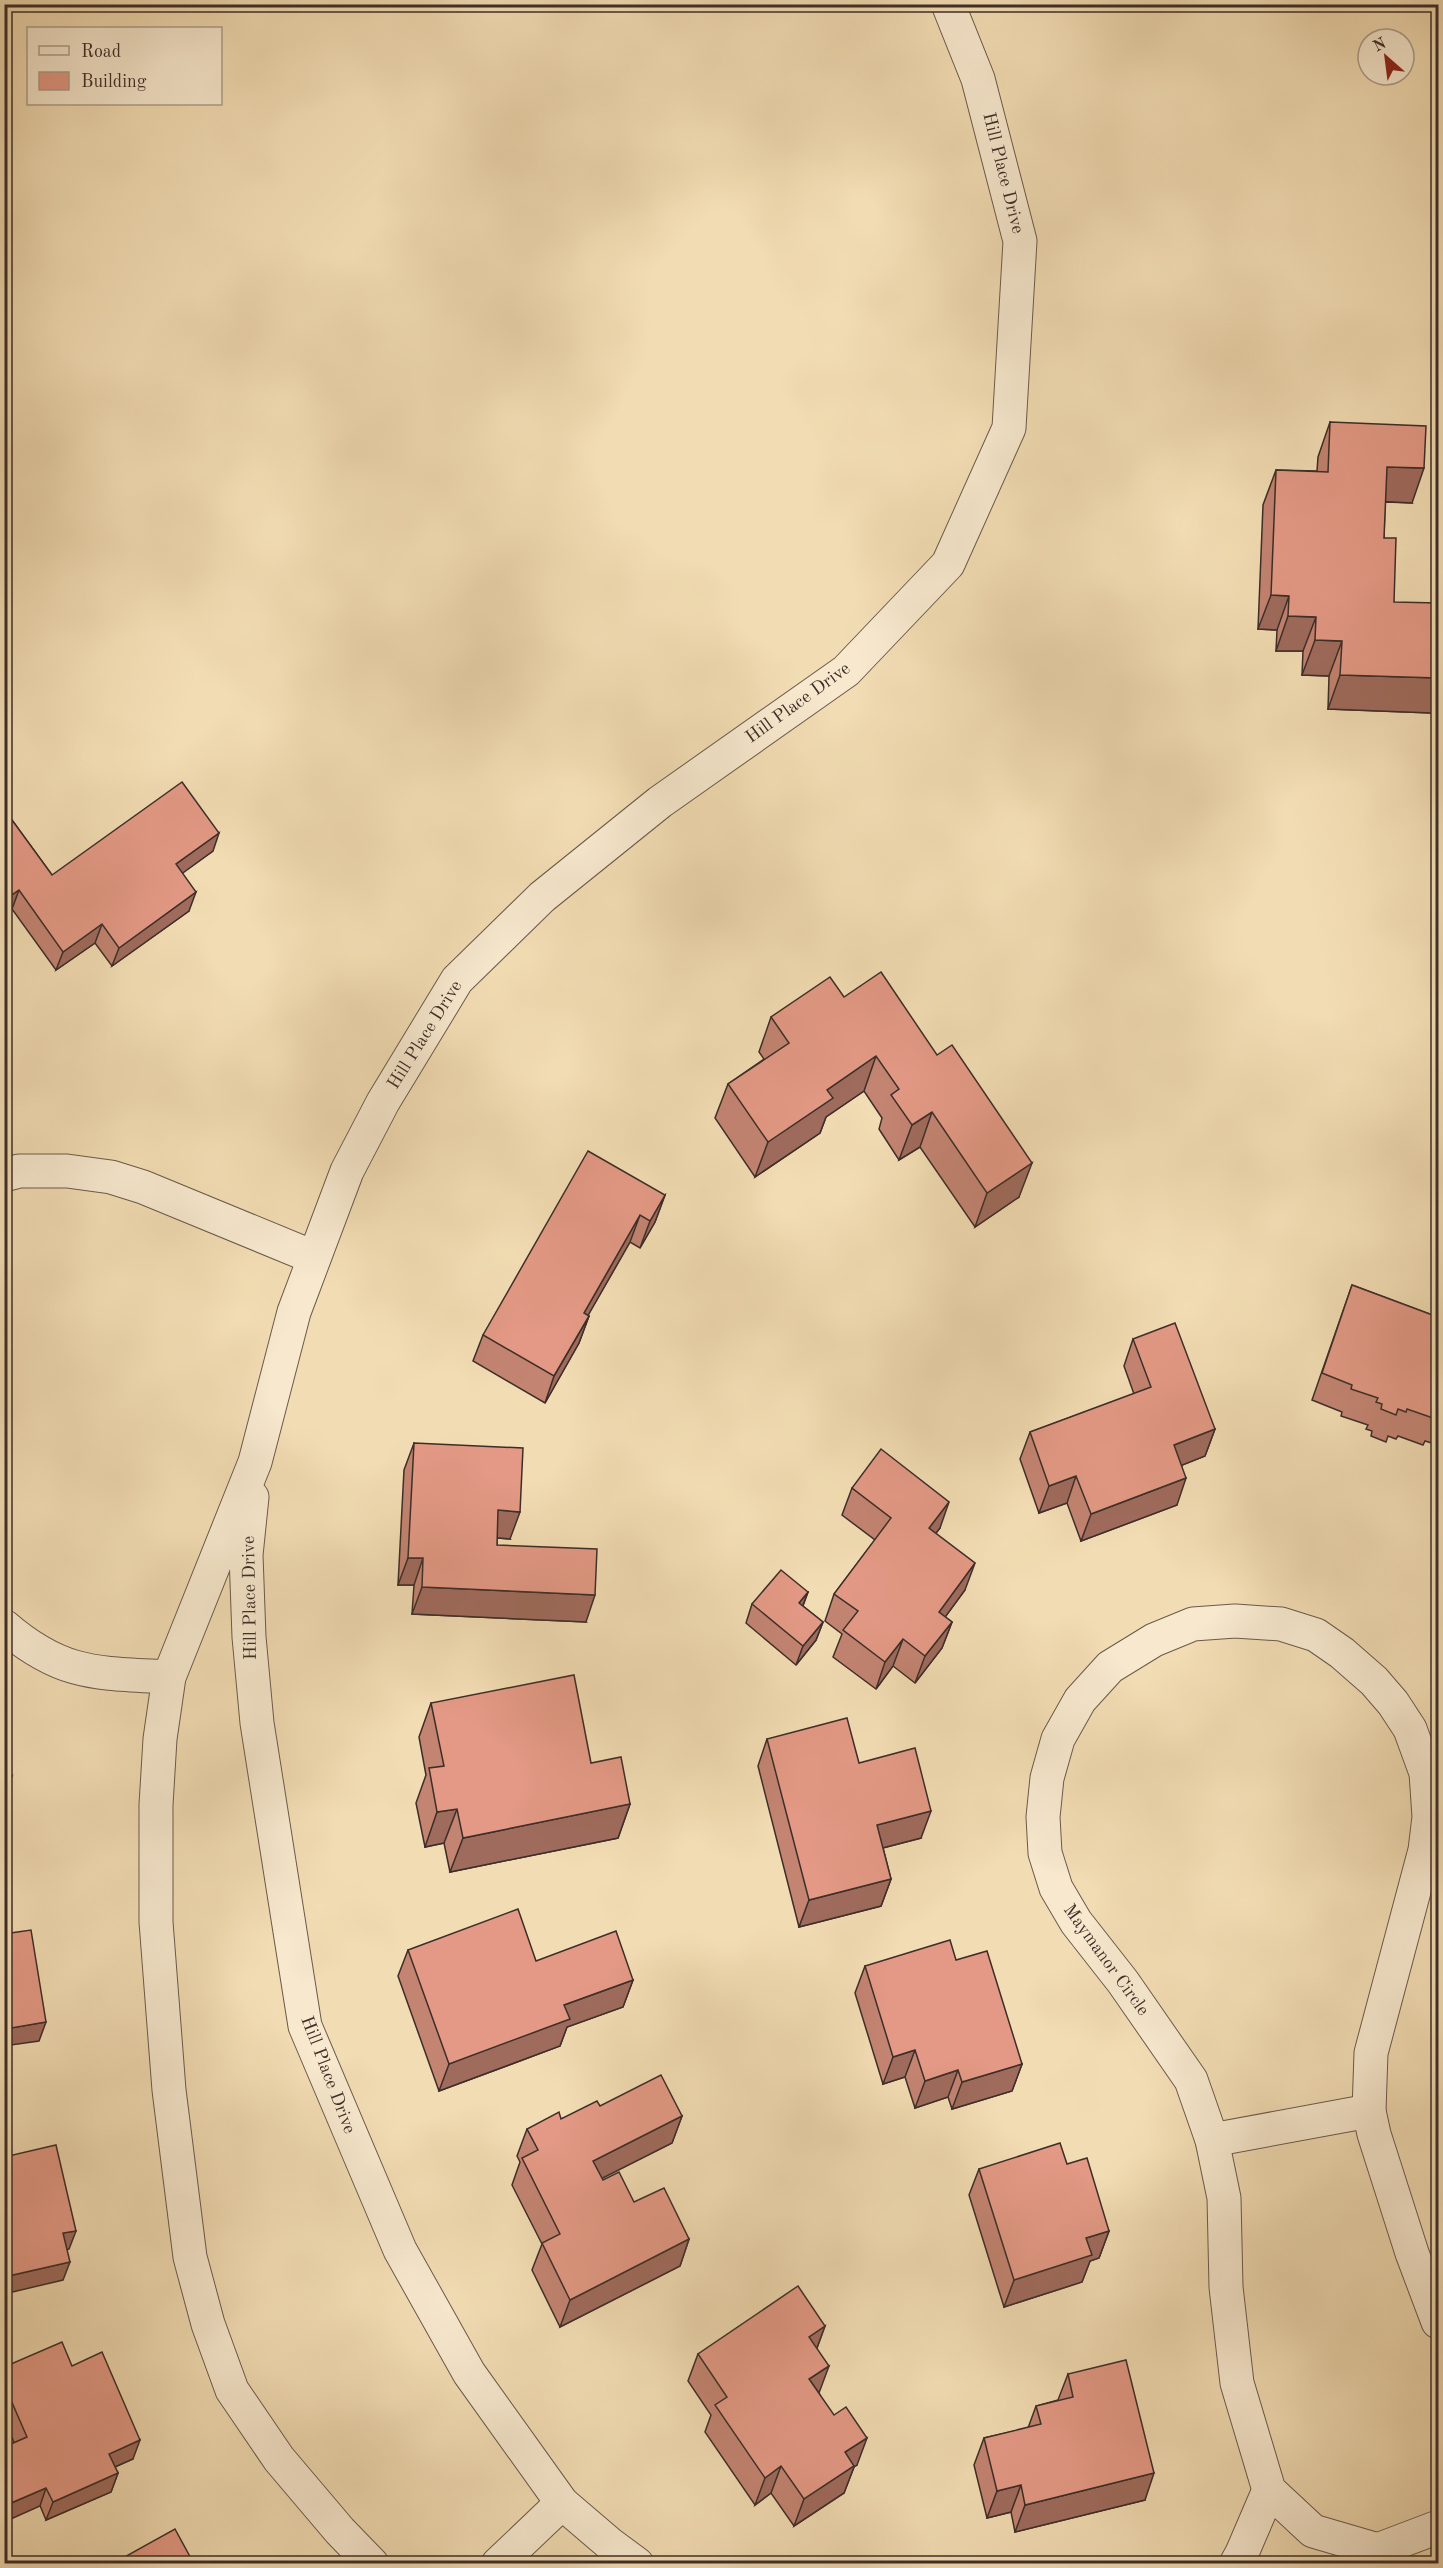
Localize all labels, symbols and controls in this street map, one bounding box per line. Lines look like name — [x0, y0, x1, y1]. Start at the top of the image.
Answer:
legend — [27, 27, 222, 105]
north arrow — [1356, 27, 1416, 87]
text: N — [1371, 35, 1390, 55]
text: Road — [81, 43, 121, 61]
text: Building — [81, 73, 147, 91]
street label: Hill Place Drive — [979, 111, 1027, 235]
street label: Hill Place Drive — [742, 659, 854, 747]
street label: Hill Place Drive — [384, 978, 466, 1092]
street label: Hill Place Drive — [240, 1536, 260, 1660]
street label: Maymanor Circle — [1060, 1901, 1152, 2019]
street label: Hill Place Drive — [297, 2014, 359, 2136]

